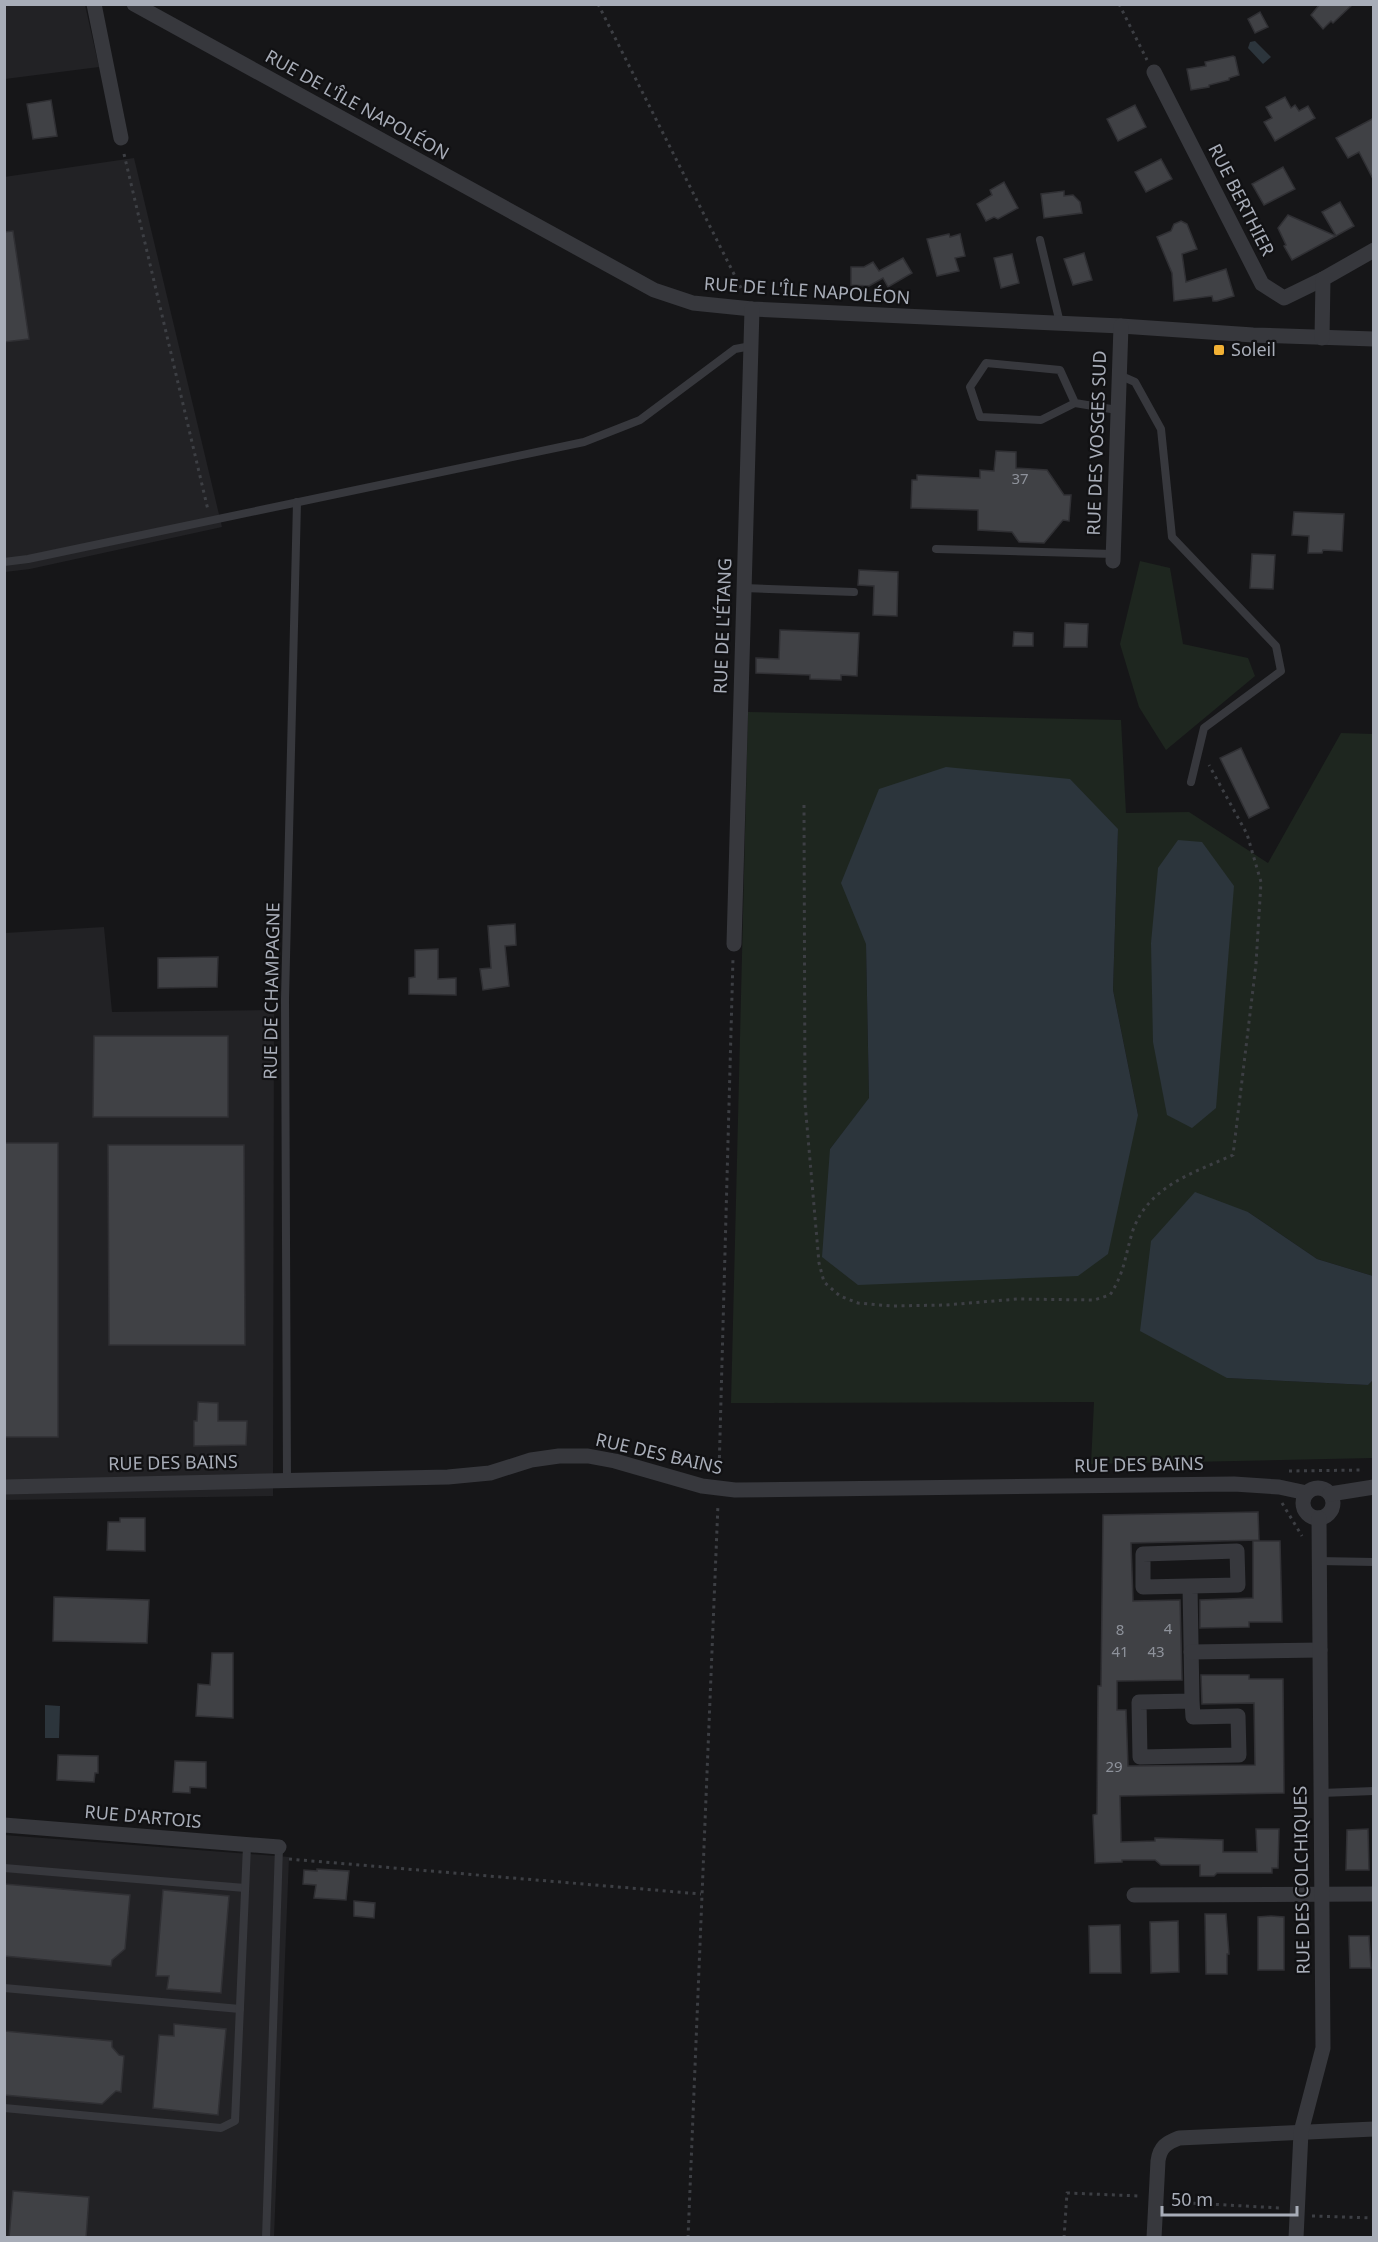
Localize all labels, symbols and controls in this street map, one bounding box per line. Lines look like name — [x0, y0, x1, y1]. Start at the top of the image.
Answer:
street label: RUE DE L'ÎLE NAPOLÉON — [261, 44, 454, 165]
street label: RUE BERTHIER — [1203, 139, 1280, 260]
street label: RUE DE L'ÎLE NAPOLÉON — [703, 271, 911, 309]
place label: Soleil — [1231, 337, 1276, 361]
marker: Soleil — [1212, 343, 1226, 357]
street label: RUE DES VOSGES SUD — [1081, 350, 1111, 536]
house number: 37 — [1011, 468, 1029, 488]
street label: RUE DE L'ÉTANG — [708, 558, 736, 694]
street label: RUE DE CHAMPAGNE — [257, 902, 285, 1080]
street label: RUE DES BAINS — [593, 1427, 725, 1479]
street label: RUE DES BAINS — [108, 1449, 238, 1475]
street label: RUE DES BAINS — [1074, 1451, 1204, 1477]
house number: 4 — [1164, 1618, 1173, 1638]
house number: 8 — [1116, 1619, 1124, 1639]
house number: 41 — [1111, 1641, 1129, 1661]
house number: 43 — [1147, 1641, 1165, 1661]
house number: 29 — [1105, 1756, 1123, 1776]
street label: RUE DES COLCHIQUES — [1287, 1785, 1315, 1975]
street label: RUE D'ARTOIS — [84, 1799, 203, 1833]
scale bar — [1162, 2179, 1297, 2217]
text: 50 m — [1171, 2187, 1213, 2211]

